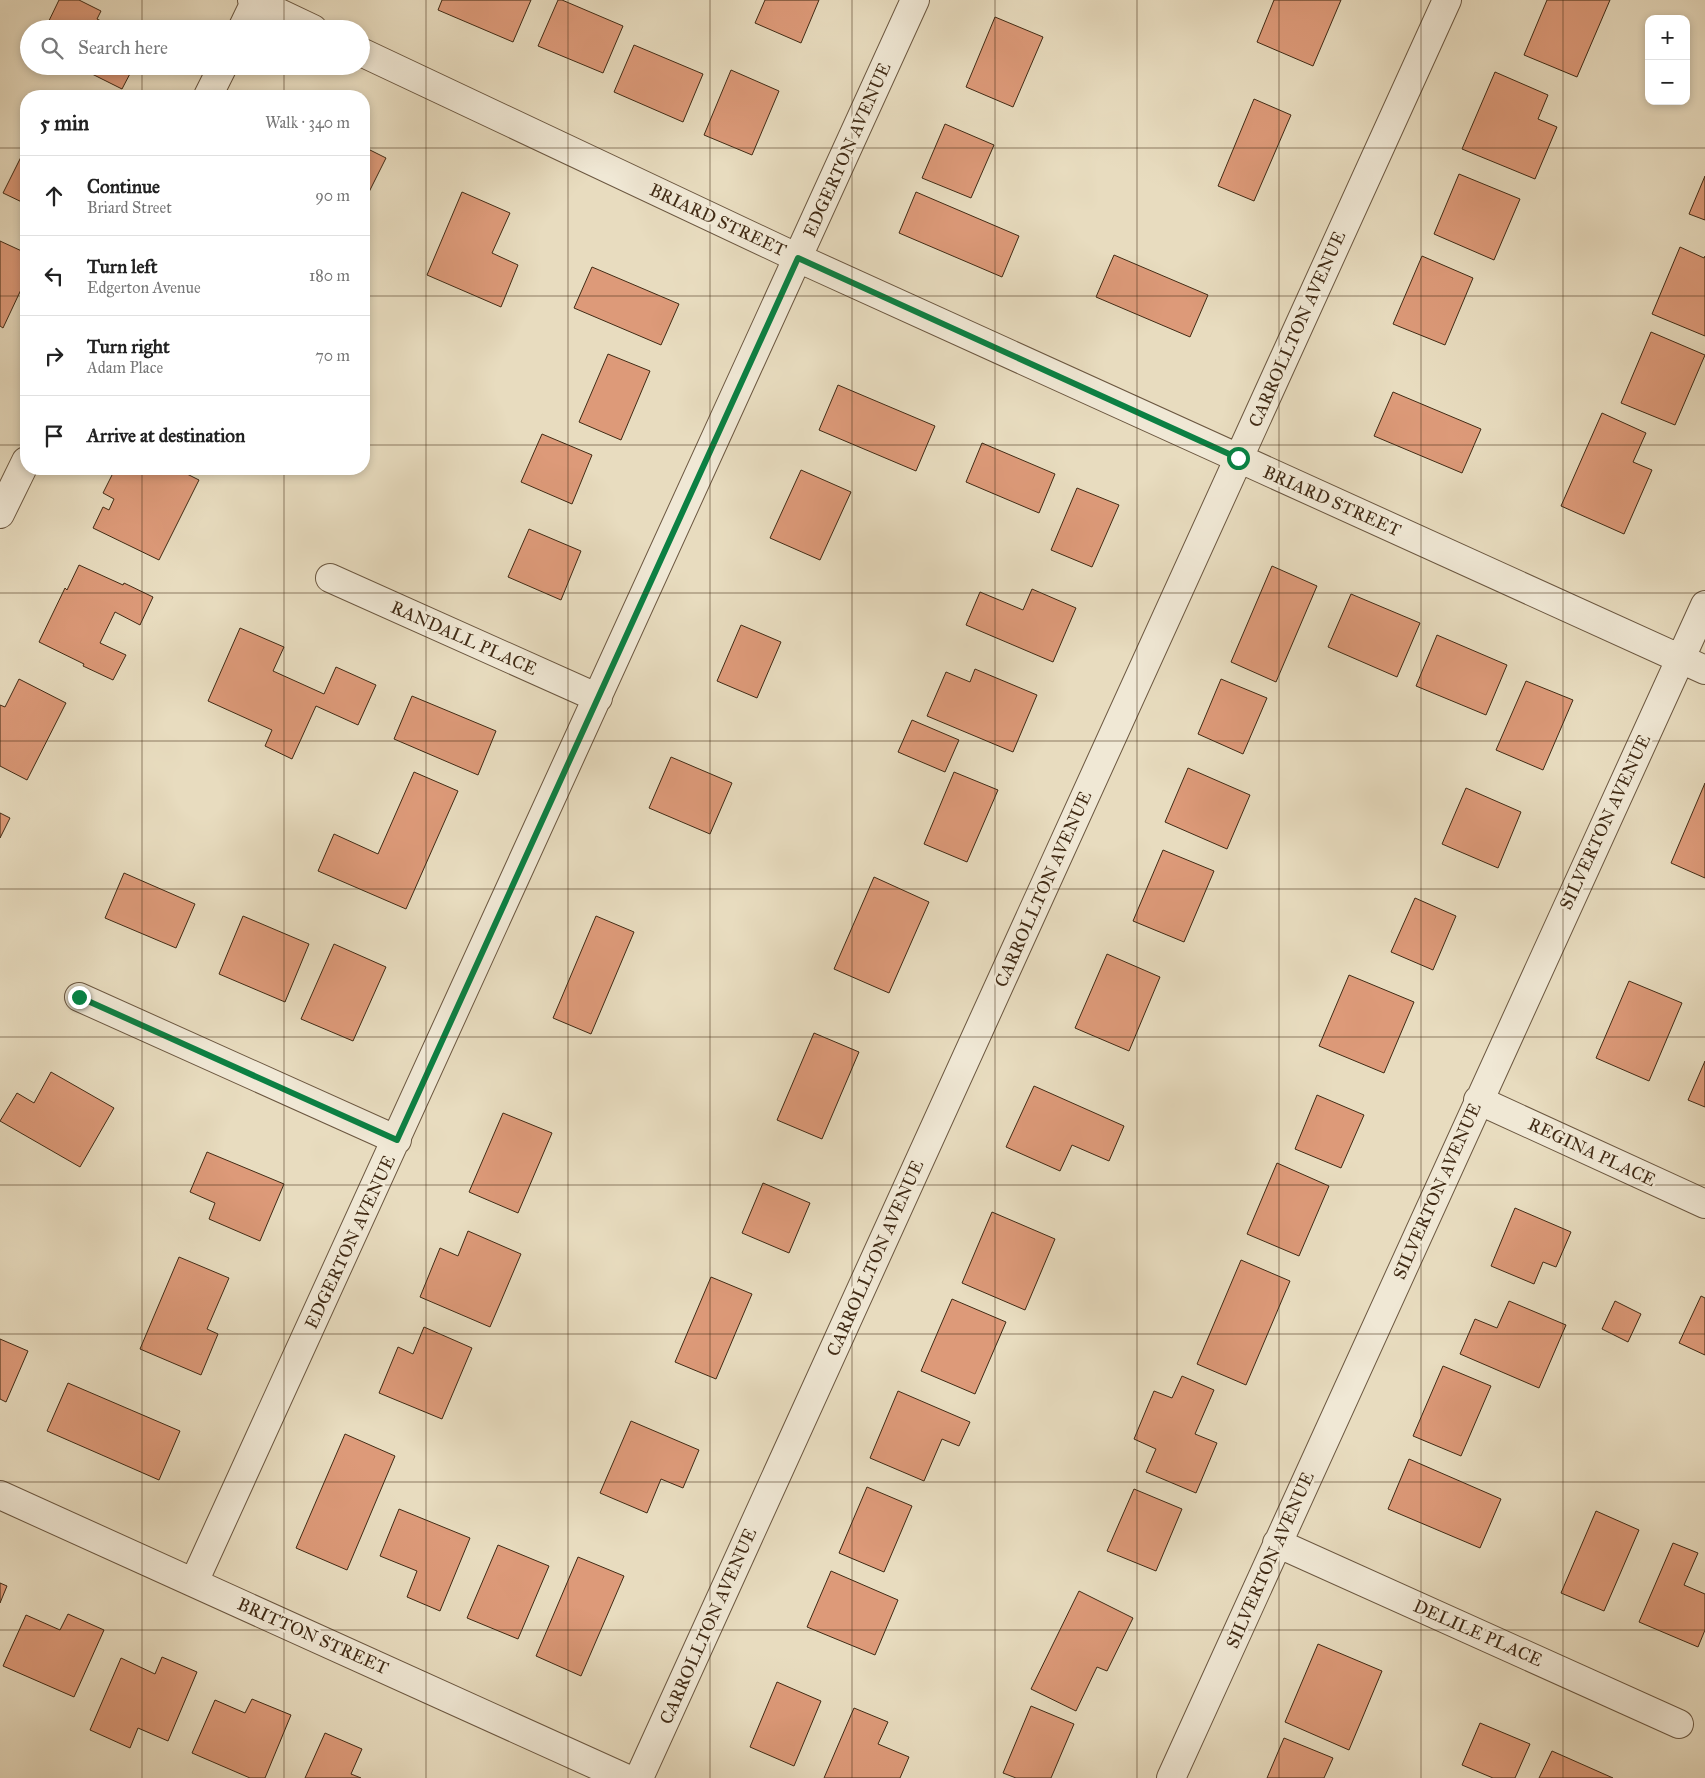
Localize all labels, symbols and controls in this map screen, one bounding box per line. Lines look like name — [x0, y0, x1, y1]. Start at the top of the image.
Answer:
map controls — [1645, 15, 1690, 105]
button: + — [1645, 15, 1690, 60]
search box — [20, 20, 370, 75]
icon: search — [38, 34, 66, 62]
text: Search here — [78, 36, 168, 59]
street label: EDGERTON AVENUE — [799, 59, 896, 241]
button: − — [1645, 60, 1690, 105]
text: 5 min — [40, 110, 89, 136]
text: Walk · 340 m — [265, 113, 350, 132]
text: Continue — [87, 175, 160, 198]
street label: BRIARD STREET — [646, 179, 790, 261]
icon: ahead — [40, 182, 68, 210]
text: 90 m — [315, 186, 350, 205]
text: Briard Street — [87, 198, 172, 217]
street label: CARROLLTON AVENUE — [1244, 227, 1350, 431]
text: Turn left — [87, 255, 157, 278]
icon: left — [40, 262, 68, 290]
text: 180 m — [309, 266, 350, 285]
text: Edgerton Avenue — [87, 278, 201, 297]
text: Turn right — [87, 335, 170, 358]
icon: right — [40, 342, 68, 370]
text: 70 m — [315, 346, 350, 365]
text: Adam Place — [87, 358, 163, 377]
icon: arrive — [40, 422, 68, 450]
text: Arrive at destination — [87, 424, 245, 447]
route start — [1227, 447, 1250, 470]
street label: BRIARD STREET — [1260, 461, 1404, 541]
street label: RANDALL PLACE — [388, 596, 541, 680]
street label: SILVERTON AVENUE — [1555, 731, 1655, 913]
street label: CARROLLTON AVENUE — [990, 787, 1096, 991]
route end — [68, 986, 91, 1009]
street label: SILVERTON AVENUE — [1388, 1099, 1486, 1283]
street label: REGINA PLACE — [1525, 1113, 1660, 1191]
street label: EDGERTON AVENUE — [300, 1152, 400, 1332]
street label: CARROLLTON AVENUE — [822, 1156, 928, 1360]
street label: SILVERTON AVENUE — [1221, 1468, 1319, 1652]
street label: CARROLLTON AVENUE — [655, 1524, 761, 1728]
street label: BRITTON STREET — [234, 1593, 392, 1679]
street label: DELILE PLACE — [1410, 1595, 1546, 1671]

